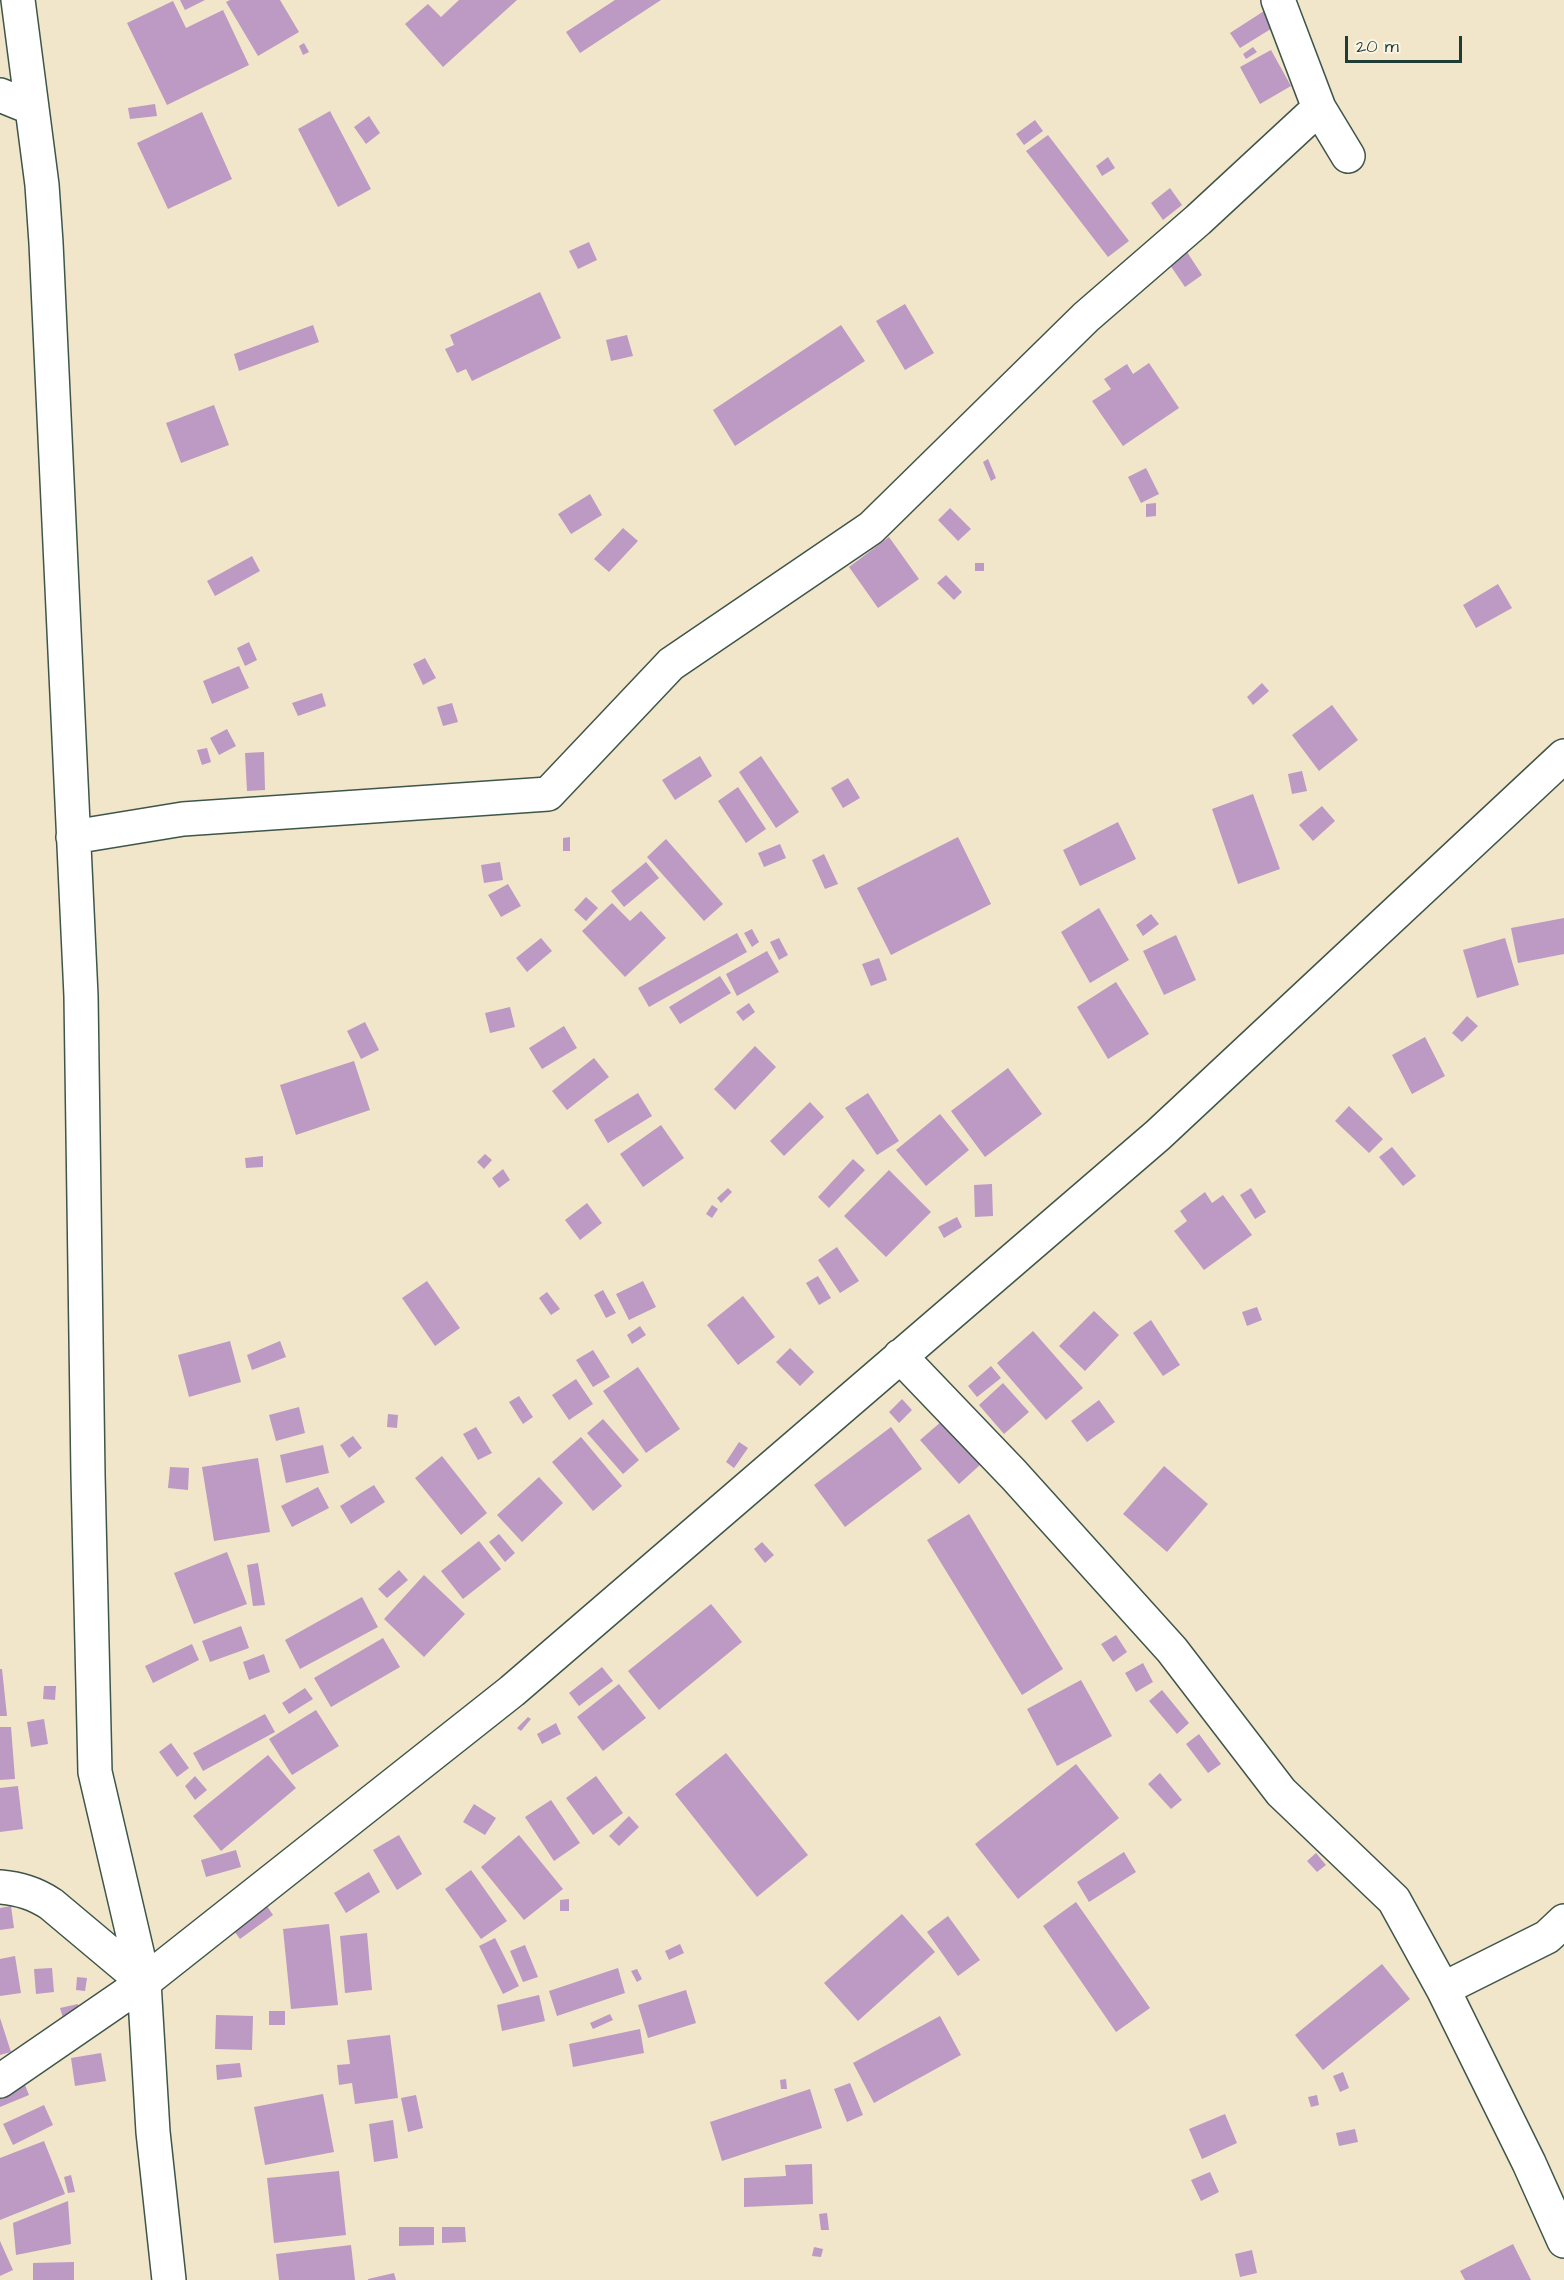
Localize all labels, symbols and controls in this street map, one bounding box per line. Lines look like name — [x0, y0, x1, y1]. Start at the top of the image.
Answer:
scale bar — [1348, 24, 1465, 62]
text: 20 m — [1356, 34, 1399, 59]

